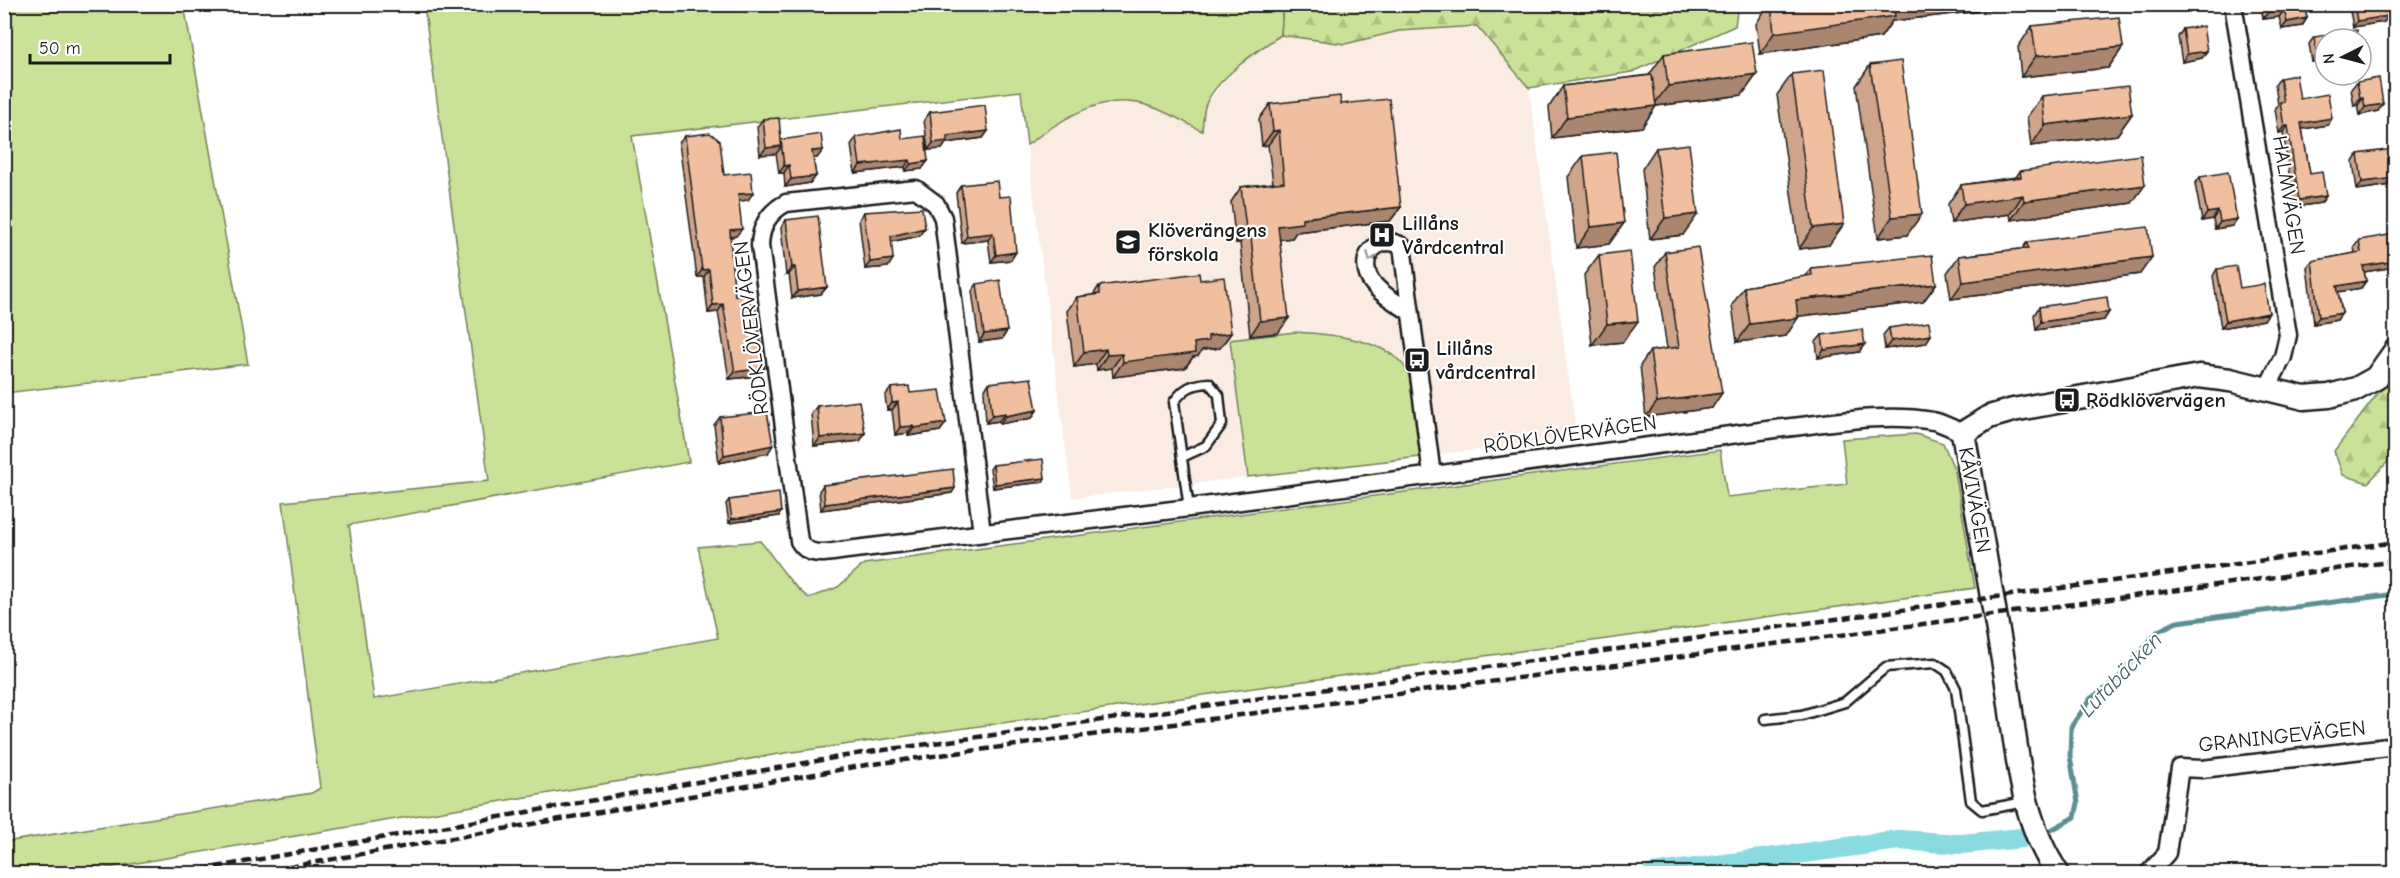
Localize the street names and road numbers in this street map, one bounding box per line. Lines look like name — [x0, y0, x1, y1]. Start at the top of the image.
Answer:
street label: HALMVÄGEN — [2268, 134, 2310, 256]
street label: RÖDKLÖVERVÄGEN — [728, 240, 774, 416]
street label: RÖDKLÖVERVÄGEN — [1482, 410, 1658, 458]
street label: KÅVIVÄGEN — [1954, 445, 1996, 555]
street label: GRANINGEVÄGEN — [2197, 715, 2367, 757]

